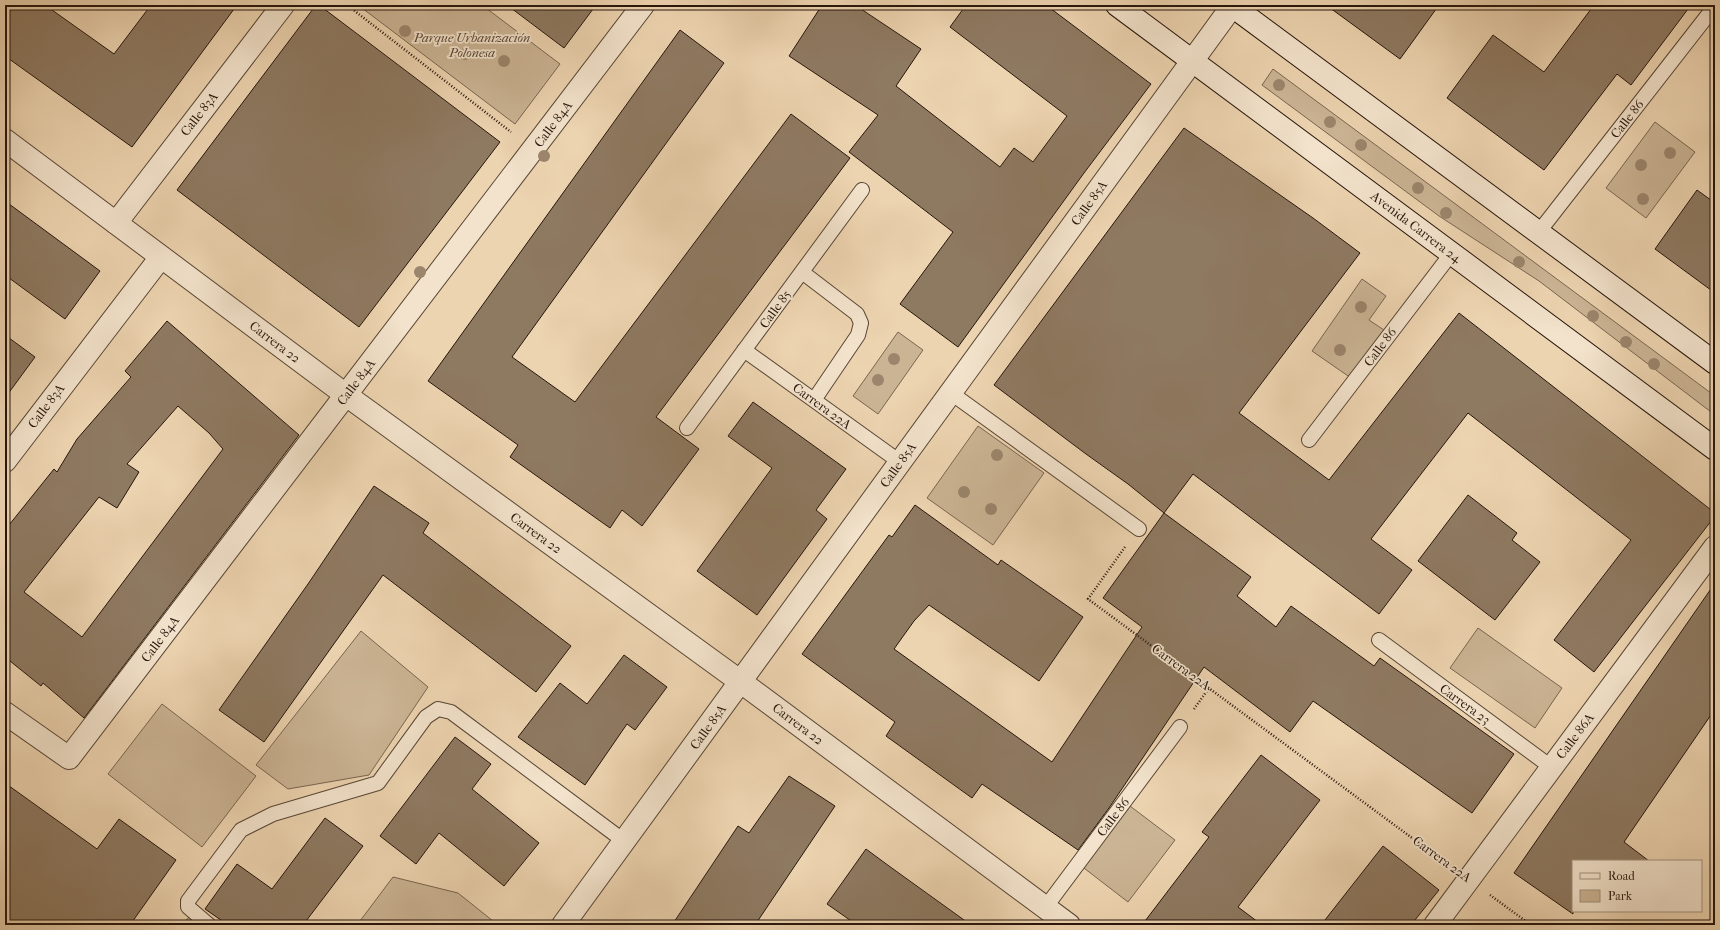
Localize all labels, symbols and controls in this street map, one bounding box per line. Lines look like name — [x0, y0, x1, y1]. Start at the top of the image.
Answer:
park label: Parque Urbanización Polonesa — [413, 30, 530, 60]
street label: Calle 83A — [177, 89, 221, 139]
street label: Calle 86 — [1607, 96, 1647, 141]
street label: Calle 84A — [531, 98, 575, 150]
street label: Calle 85A — [1068, 177, 1111, 228]
street label: Avenida Carrera 24 — [1367, 188, 1464, 266]
street label: Calle 85 — [756, 287, 794, 331]
street label: Carrera 22 — [247, 318, 304, 366]
street label: Calle 86 — [1361, 324, 1400, 369]
street label: Calle 84A — [334, 356, 378, 408]
street label: Carrera 22A — [790, 380, 854, 432]
street label: Calle 83A — [25, 381, 68, 431]
street label: Calle 85A — [877, 439, 920, 490]
street label: Carrera 22 — [507, 509, 565, 557]
street label: Calle 84A — [138, 613, 182, 665]
street label: Carrera 22A — [1149, 641, 1213, 693]
street label: Carrera 23 — [1437, 681, 1493, 727]
street label: Carrera 22 — [770, 700, 827, 748]
street label: Calle 85A — [687, 701, 730, 752]
street label: Calle 86A — [1553, 710, 1597, 762]
street label: Calle 86 — [1094, 794, 1133, 839]
street label: Carrera 22A — [1410, 833, 1474, 885]
legend — [1572, 860, 1702, 912]
text: Road — [1608, 869, 1635, 883]
text: Park — [1608, 889, 1633, 903]

